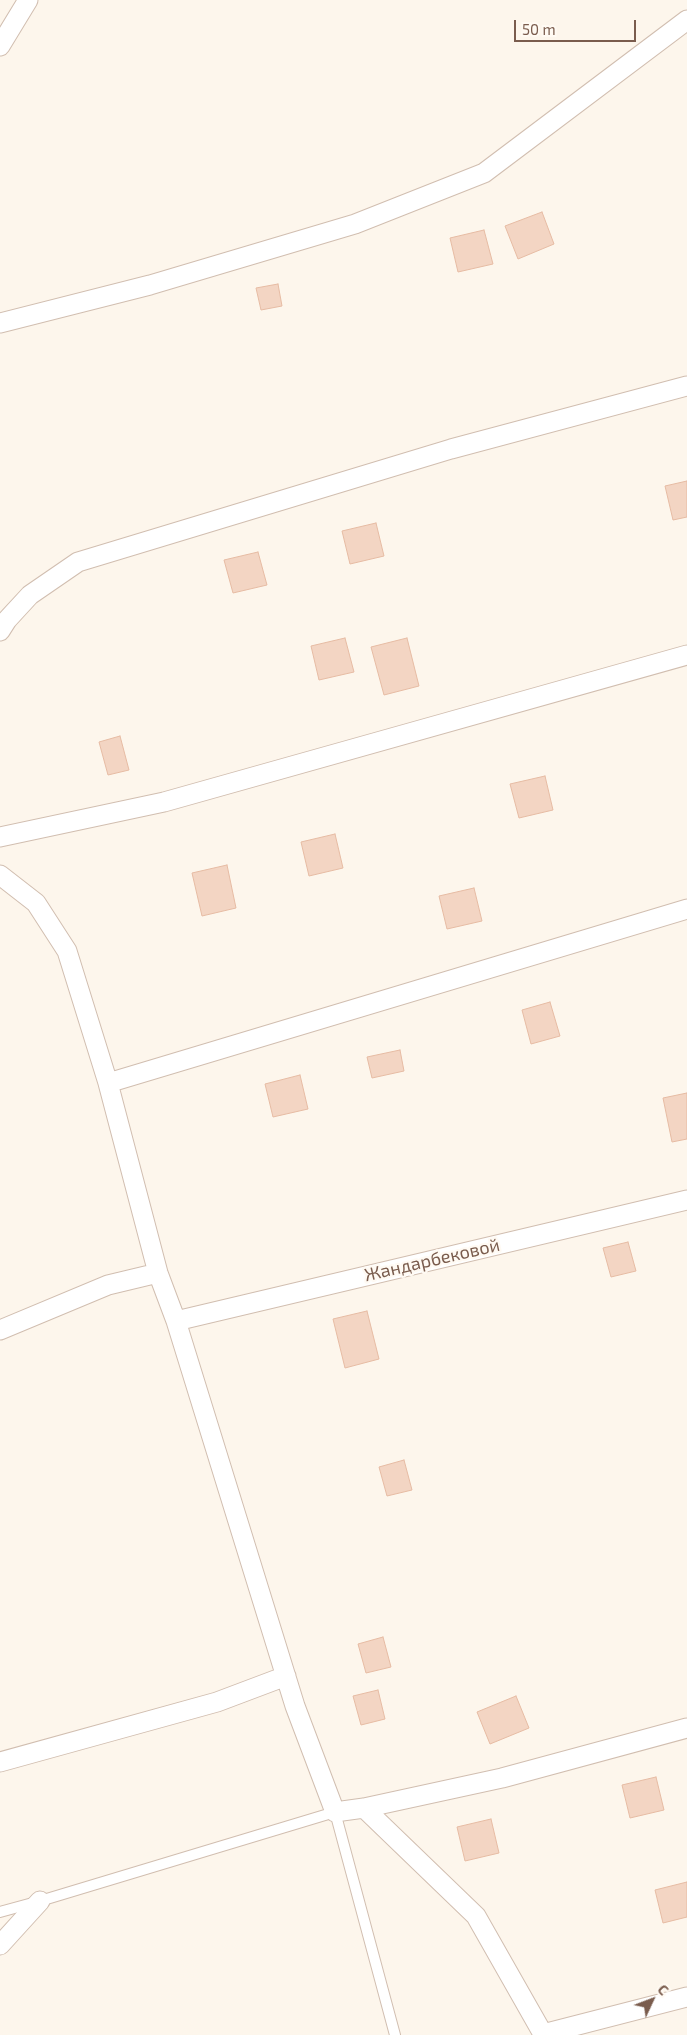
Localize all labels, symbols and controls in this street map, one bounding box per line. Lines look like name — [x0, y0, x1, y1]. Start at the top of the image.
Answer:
scale bar — [517, 10, 640, 42]
text: 50 m — [522, 20, 556, 38]
street label: Жандарбековой — [362, 1234, 502, 1286]
north arrow — [627, 1975, 677, 2025]
text: С — [654, 1981, 672, 1998]

